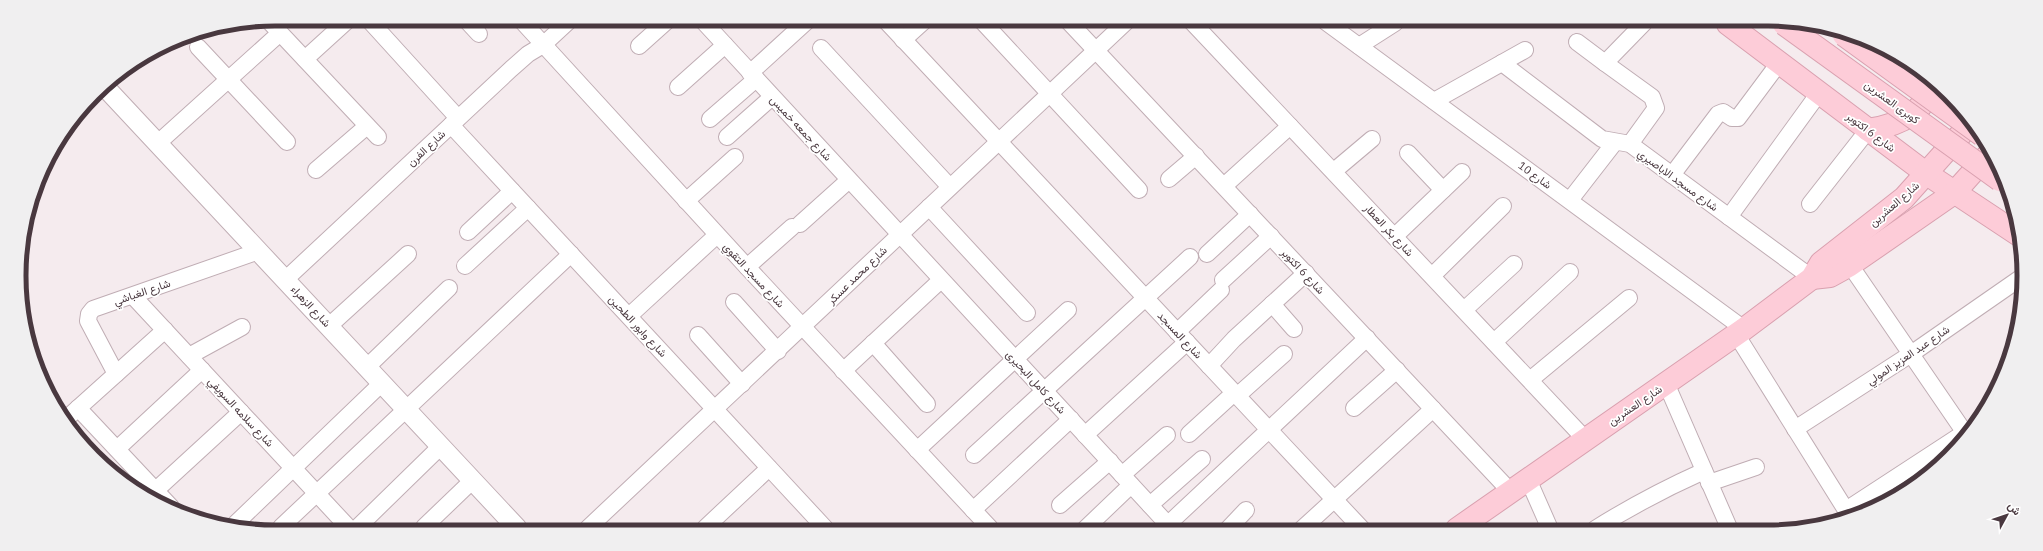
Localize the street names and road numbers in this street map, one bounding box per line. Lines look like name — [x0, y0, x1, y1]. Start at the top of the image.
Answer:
street label: كوبرى العشرين — [1862, 77, 1922, 127]
street label: شارع جمعه خميس — [766, 92, 835, 165]
street label: شارع 6 اكتوبر — [1842, 108, 1899, 156]
street label: شارع الفرن — [404, 127, 449, 170]
street label: شارع مسجد الاباصيري — [1633, 146, 1721, 217]
street label: شارع 10 — [1515, 158, 1555, 193]
street label: شارع العشرين — [1866, 178, 1923, 230]
street label: شارع بكر العطار — [1360, 200, 1417, 260]
street label: شارع مسجد التقوي — [718, 240, 788, 313]
street label: شارع محمد عسكر — [823, 243, 891, 308]
street label: شارع 6 اكتوبر — [1277, 244, 1328, 298]
street label: شارع الغباشي — [112, 276, 174, 311]
street label: شارع الزهراء — [287, 282, 334, 331]
street label: شارع وابور الطحين — [605, 292, 670, 361]
street label: شارع المسجد — [1154, 309, 1206, 362]
street label: شارع عبد العزيز المولي — [1864, 322, 1954, 390]
street label: شارع كامل البحيرى — [1002, 347, 1069, 418]
street label: شارع سلامه السويفي — [203, 374, 277, 452]
street label: شارع العشرين — [1605, 382, 1665, 429]

